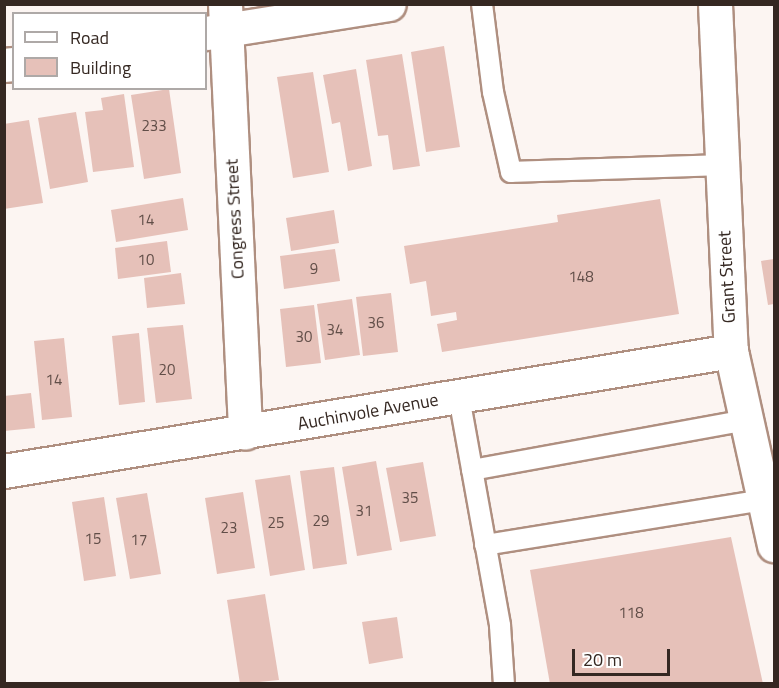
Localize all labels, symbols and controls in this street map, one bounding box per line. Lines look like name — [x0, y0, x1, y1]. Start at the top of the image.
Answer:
legend — [12, 12, 207, 90]
text: Road — [70, 24, 109, 51]
text: Building — [70, 54, 131, 81]
house number: 233 — [141, 117, 167, 135]
street label: Congress Street — [221, 158, 249, 280]
house number: 14 — [138, 211, 154, 229]
street label: Grant Street — [714, 230, 740, 324]
house number: 10 — [138, 251, 154, 269]
house number: 9 — [310, 260, 318, 278]
house number: 148 — [568, 268, 594, 286]
house number: 36 — [368, 314, 384, 332]
house number: 34 — [327, 321, 343, 339]
house number: 30 — [296, 328, 312, 346]
house number: 20 — [159, 361, 175, 379]
house number: 14 — [46, 371, 62, 389]
street label: Auchinvole Avenue — [296, 389, 440, 435]
house number: 35 — [402, 489, 418, 507]
house number: 31 — [356, 502, 372, 520]
house number: 29 — [313, 512, 329, 530]
house number: 25 — [268, 514, 284, 532]
house number: 23 — [221, 519, 237, 537]
house number: 15 — [85, 530, 101, 548]
house number: 17 — [131, 531, 147, 549]
house number: 118 — [618, 604, 644, 622]
scale bar — [575, 637, 672, 675]
text: 20 m — [583, 646, 622, 673]

